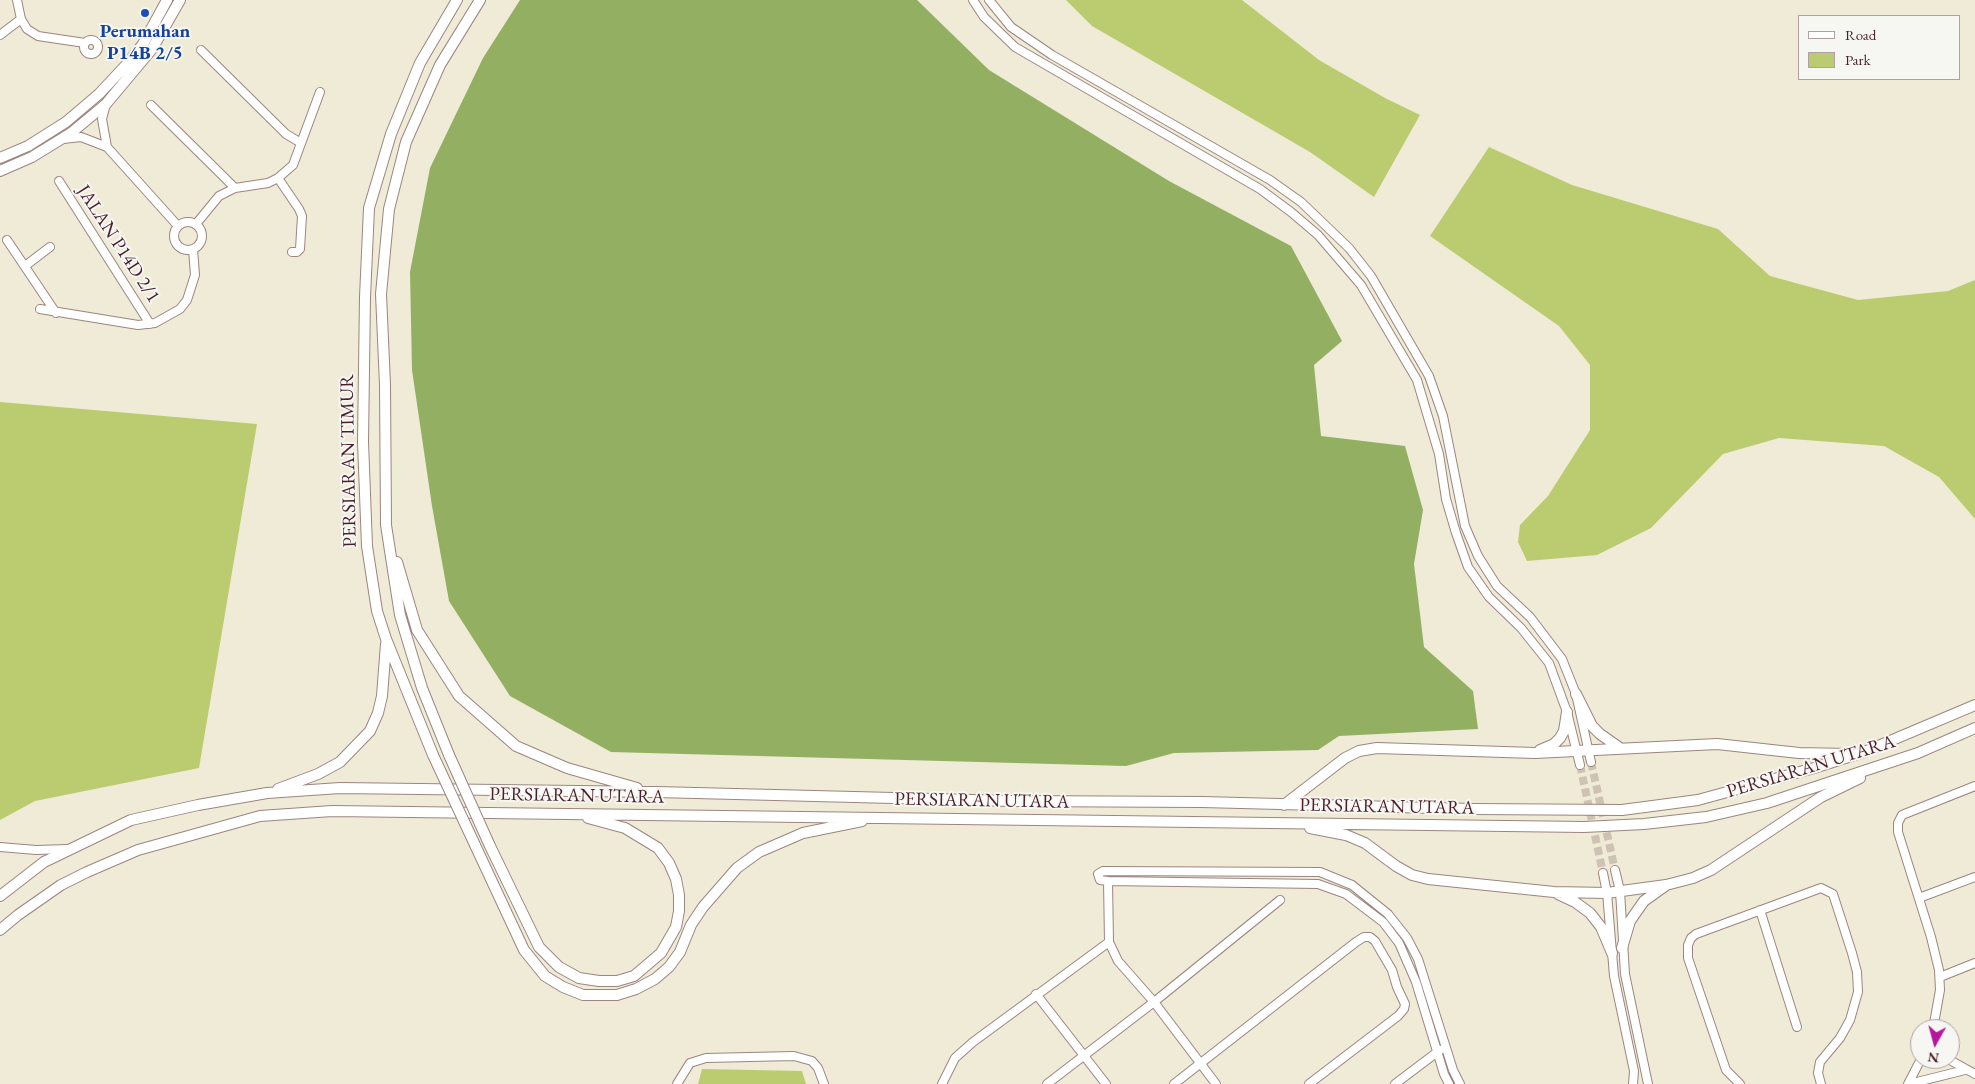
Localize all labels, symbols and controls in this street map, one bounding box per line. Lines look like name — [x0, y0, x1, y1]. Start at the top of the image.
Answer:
marker: Perumahan P14B 2/5 — [139, 7, 151, 19]
legend — [1798, 15, 1960, 80]
place label: Perumahan P14B 2/5 — [100, 21, 190, 65]
text: Road — [1845, 25, 1876, 44]
text: Park — [1845, 50, 1871, 69]
street label: JALAN P14D 2/1 — [72, 181, 164, 307]
street label: PERSIARAN TIMUR — [336, 374, 362, 548]
street label: PERSIARAN UTARA — [1724, 730, 1898, 804]
street label: PERSIARAN UTARA — [489, 783, 665, 809]
street label: PERSIARAN UTARA — [894, 788, 1070, 814]
street label: PERSIARAN UTARA — [1299, 794, 1475, 820]
north arrow — [1910, 1019, 1960, 1069]
text: N — [1927, 1048, 1940, 1068]

